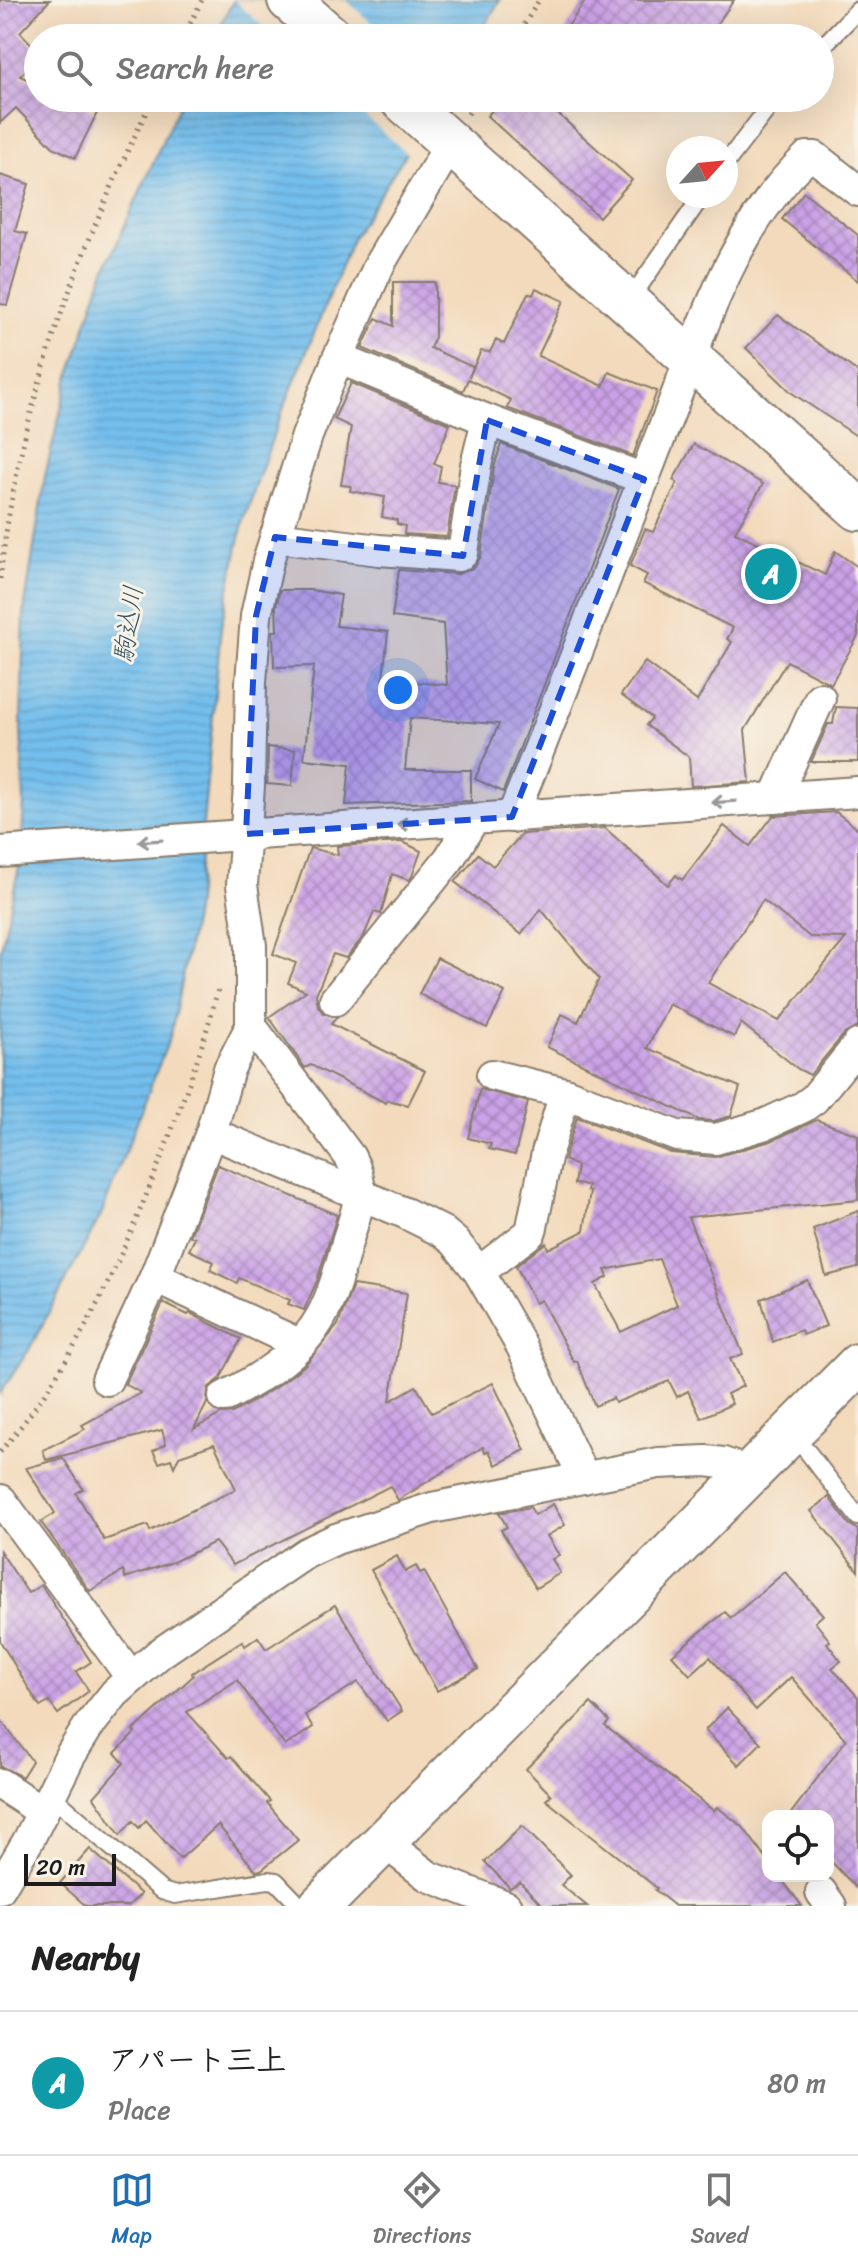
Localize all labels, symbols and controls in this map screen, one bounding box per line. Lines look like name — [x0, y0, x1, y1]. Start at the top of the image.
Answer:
search box — [24, 24, 834, 112]
text: Search here — [116, 41, 274, 95]
icon: search — [52, 46, 96, 90]
north arrow — [666, 136, 738, 208]
pin: A — [745, 544, 797, 604]
water label: 駒込川 — [100, 582, 156, 666]
your location — [378, 670, 418, 710]
one-way arrow — [711, 795, 738, 810]
one-way arrow — [396, 817, 423, 832]
one-way arrow — [137, 834, 164, 849]
map controls — [762, 1810, 834, 1882]
button: locate — [762, 1810, 834, 1882]
text: 20 m — [36, 1848, 85, 1887]
scale bar — [24, 1850, 116, 1886]
text: Nearby — [32, 1928, 140, 1988]
text: アパート三上 — [108, 2033, 286, 2087]
text: A — [49, 2060, 67, 2106]
text: 80 m — [767, 2060, 826, 2106]
text: Place — [108, 2087, 171, 2133]
tab: Map — [110, 2168, 154, 2255]
tab: Directions — [373, 2168, 471, 2255]
tab: Saved — [690, 2168, 748, 2255]

